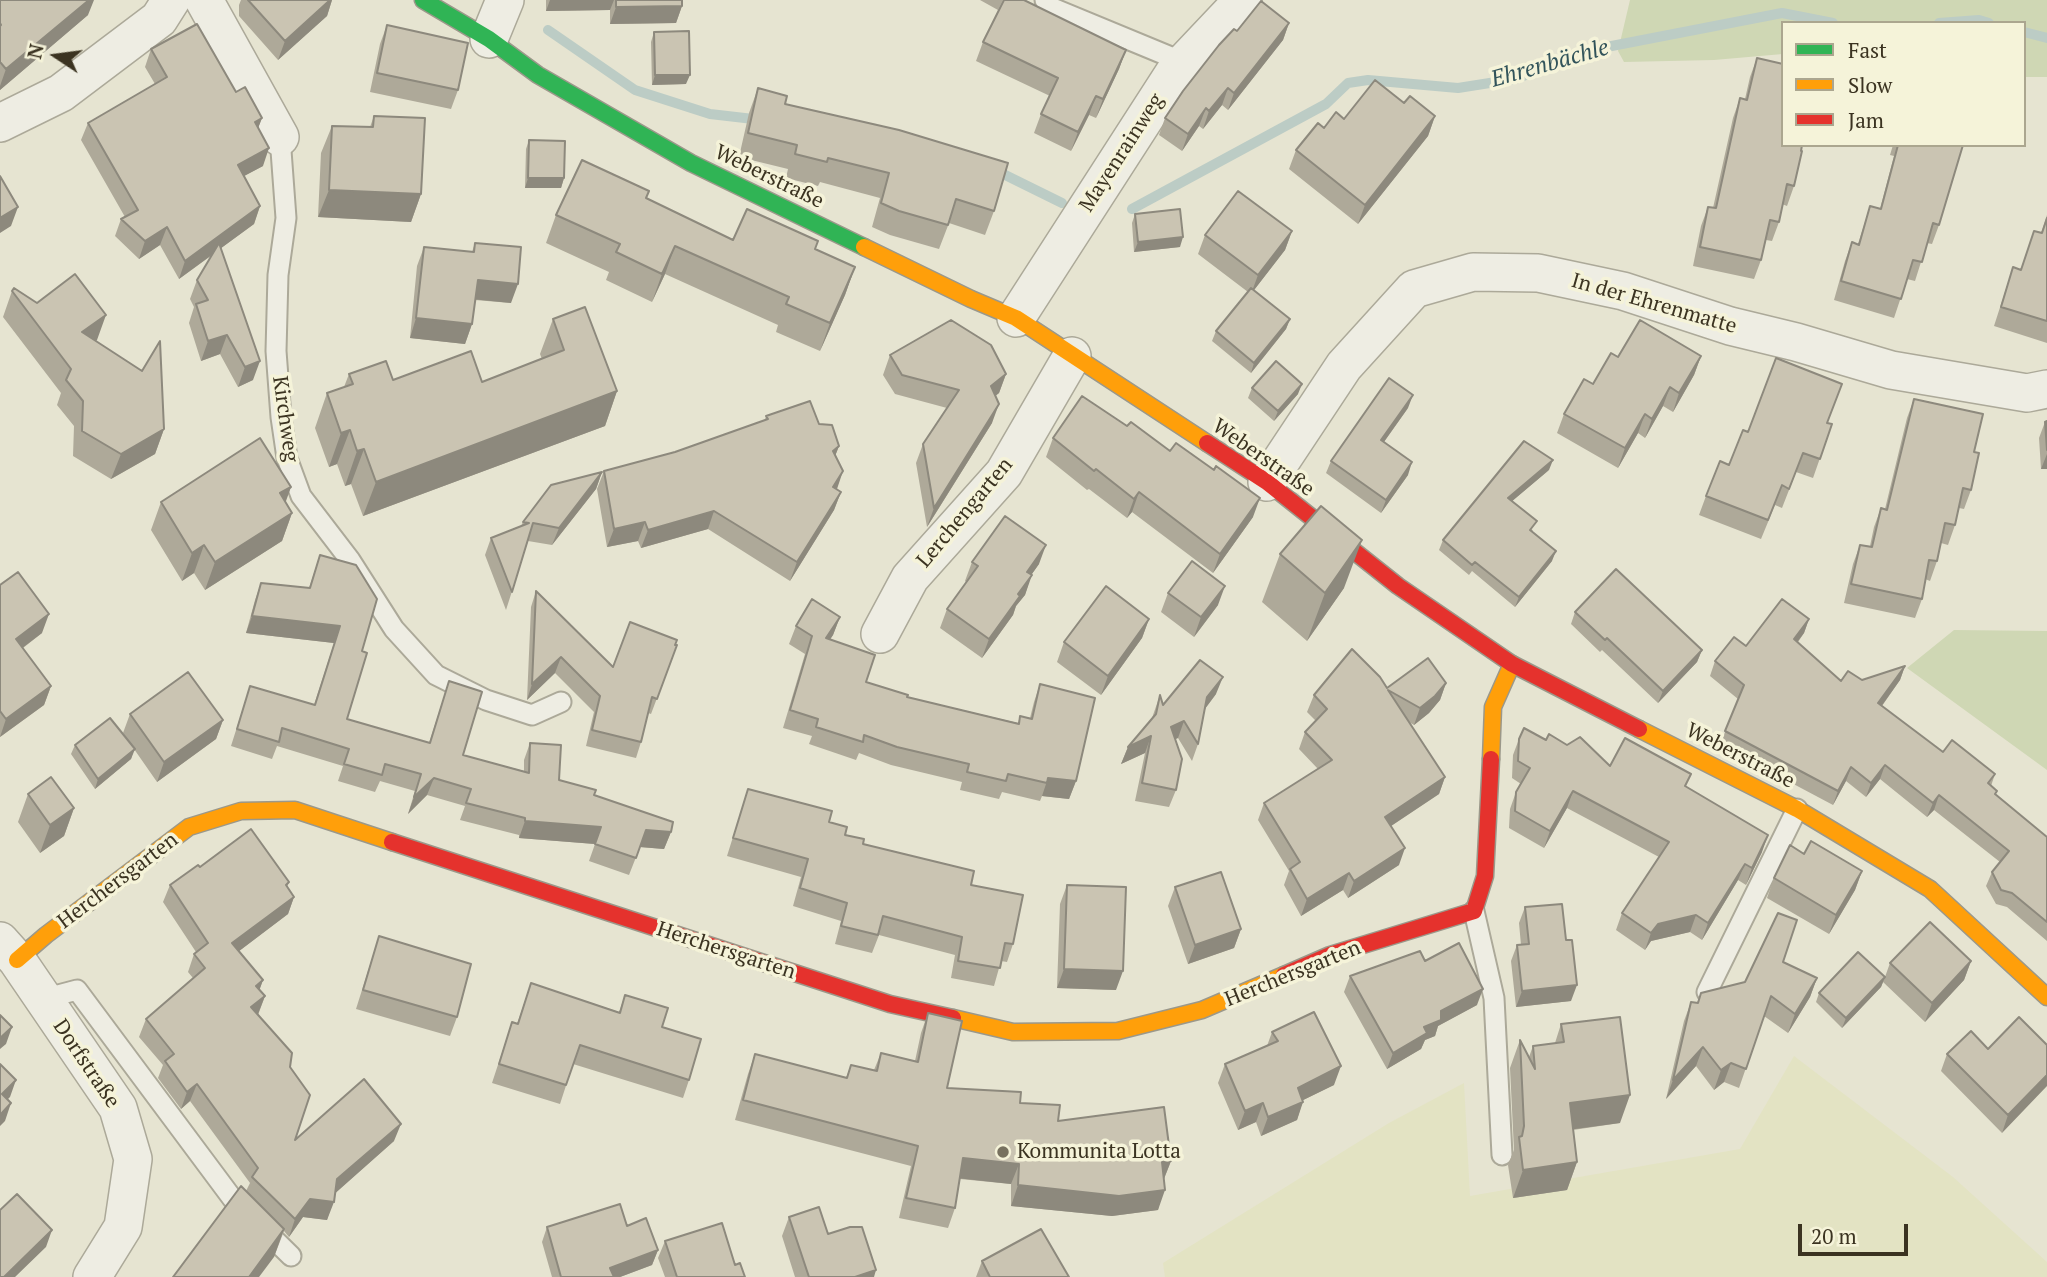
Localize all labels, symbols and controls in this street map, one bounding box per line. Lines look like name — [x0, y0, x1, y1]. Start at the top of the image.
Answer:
north arrow — [21, 21, 91, 91]
legend — [1781, 21, 2026, 147]
water label: Ehrenbächle — [1488, 34, 1612, 94]
text: Fast — [1848, 36, 1887, 64]
text: N — [21, 41, 49, 61]
text: Slow — [1848, 71, 1892, 99]
street label: Mayenrainweg — [1074, 89, 1170, 217]
text: Jam — [1848, 106, 1884, 134]
street label: Weberstraße — [710, 140, 828, 214]
street label: In der Ehrenmatte — [1568, 268, 1740, 340]
street label: Kirchweg — [266, 374, 304, 464]
street label: Weberstraße — [1207, 414, 1319, 502]
street label: Lerchengarten — [912, 453, 1018, 573]
street label: Weberstraße — [1682, 718, 1798, 794]
street label: Herchersgarten — [53, 828, 183, 934]
street label: Herchersgarten — [653, 917, 799, 985]
street label: Herchersgarten — [1221, 935, 1365, 1013]
street label: Dorfstraße — [47, 1015, 125, 1113]
place label: Kommunita Lotta — [1017, 1139, 1181, 1165]
marker: Kommunita Lotta — [995, 1144, 1011, 1160]
scale bar — [1802, 1210, 1912, 1254]
text: 20 m — [1811, 1222, 1857, 1250]

